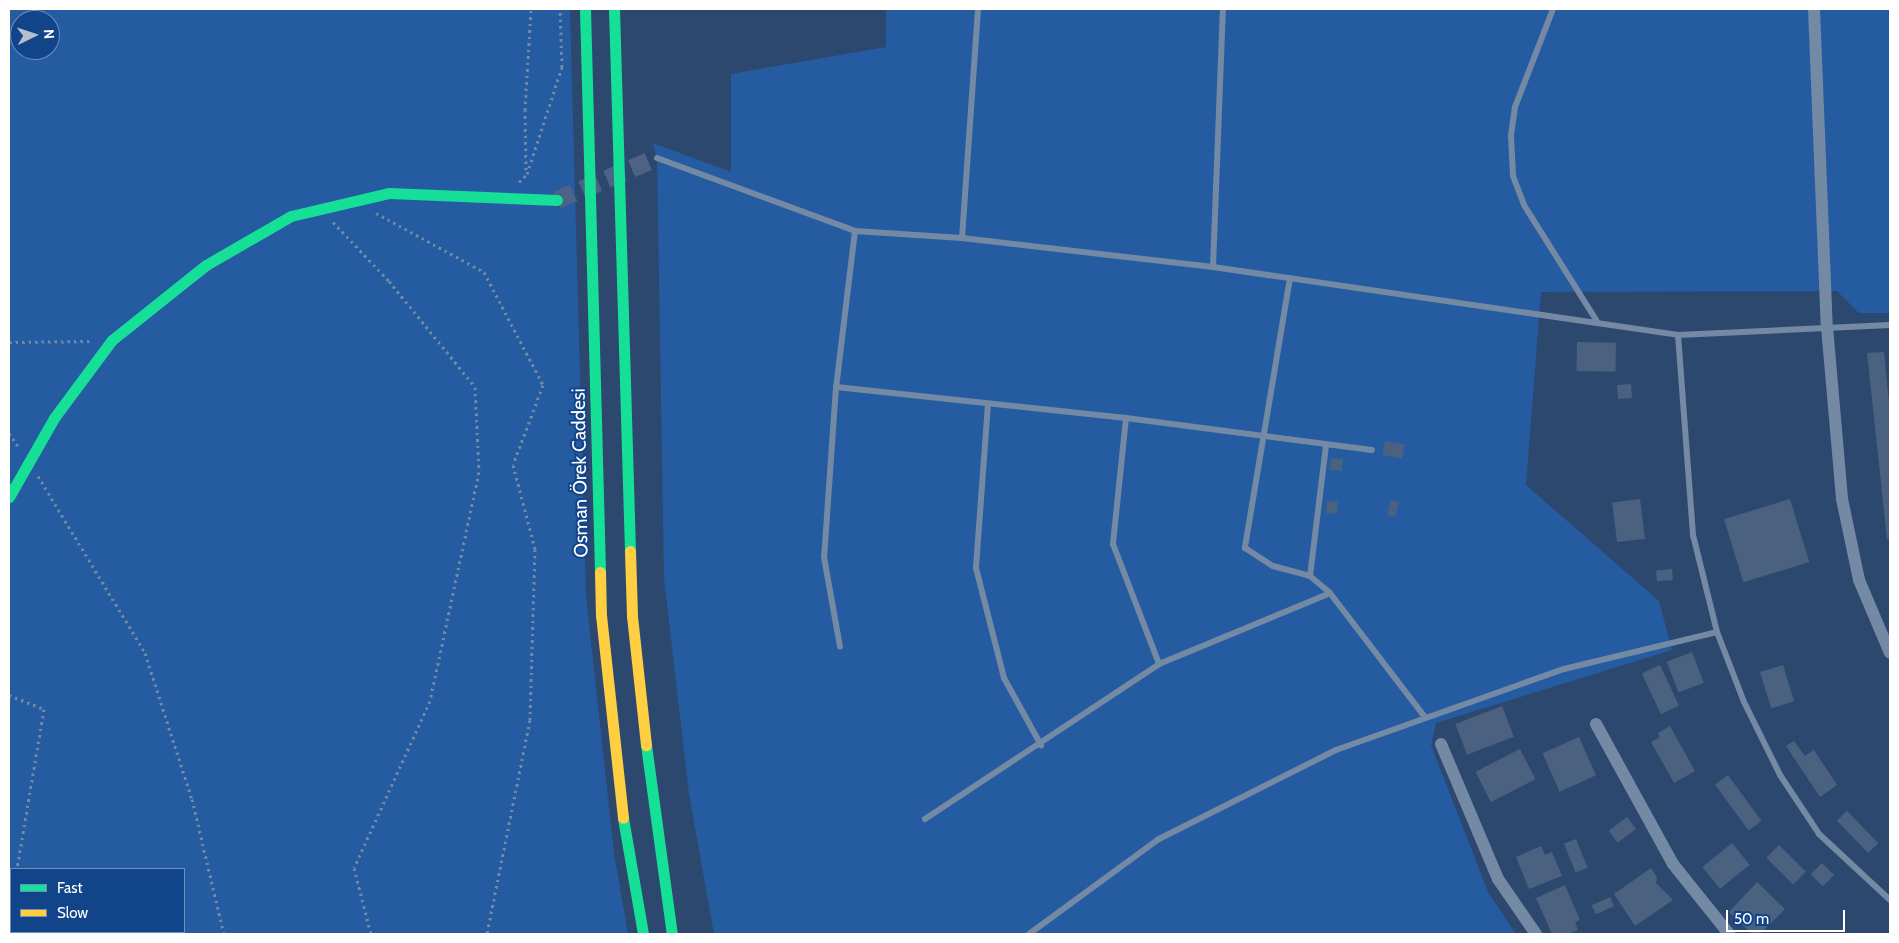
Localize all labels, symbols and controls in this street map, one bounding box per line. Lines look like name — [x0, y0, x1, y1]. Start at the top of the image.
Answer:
north arrow — [10, 10, 60, 60]
text: N — [40, 28, 58, 40]
street label: Osman Örek Caddesi — [567, 388, 593, 558]
legend — [10, 868, 185, 933]
text: Fast — [57, 879, 82, 897]
scale bar — [1729, 900, 1848, 932]
text: Slow — [57, 904, 88, 922]
text: 50 m — [1734, 910, 1769, 928]

